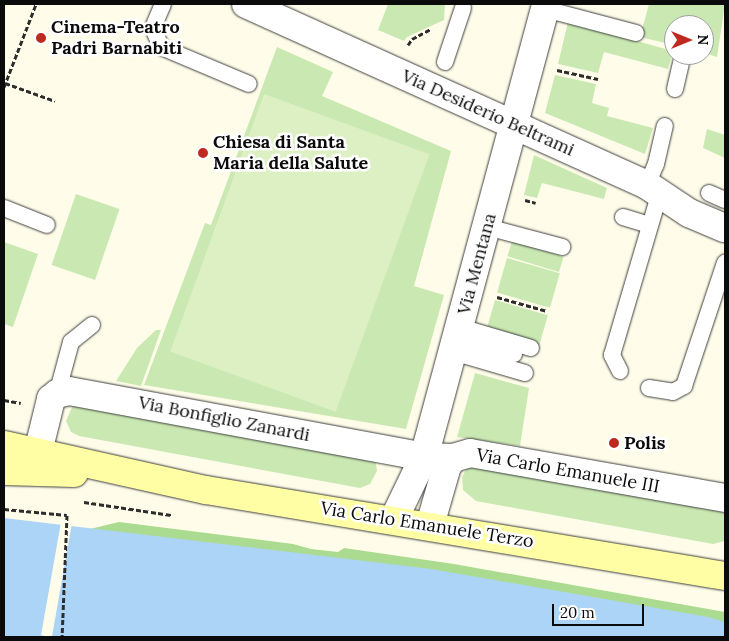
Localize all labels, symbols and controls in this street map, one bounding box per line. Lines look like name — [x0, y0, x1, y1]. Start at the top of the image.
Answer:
north arrow — [664, 15, 714, 65]
place label: Cinema-Teatro Padri Barnabiti — [51, 17, 182, 59]
marker: Cinema-Teatro Padri Barnabiti — [35, 32, 47, 44]
text: N — [694, 35, 712, 45]
street label: Via Desiderio Beltrami — [398, 65, 578, 161]
place label: Chiesa di Santa Maria della Salute — [213, 132, 368, 174]
marker: Chiesa di Santa Maria della Salute — [197, 147, 209, 159]
street label: Via Mentana — [453, 211, 501, 317]
street label: Via Bonfiglio Zanardi — [137, 392, 311, 446]
place label: Polis — [624, 432, 666, 454]
marker: Polis — [608, 437, 620, 449]
street label: Via Carlo Emanuele III — [475, 444, 661, 498]
street label: Via Carlo Emanuele Terzo — [319, 497, 535, 553]
scale bar — [554, 594, 646, 626]
text: 20 m — [560, 603, 595, 622]

